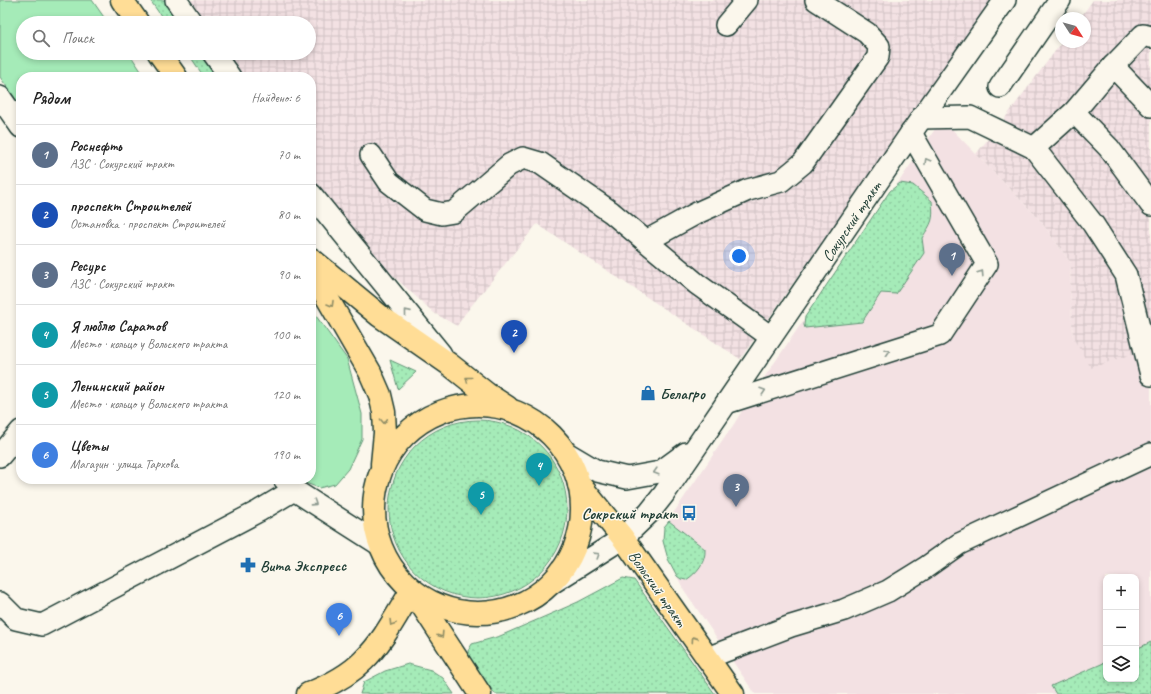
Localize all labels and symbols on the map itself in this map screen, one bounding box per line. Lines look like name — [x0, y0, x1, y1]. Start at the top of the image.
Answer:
north arrow — [1055, 12, 1091, 48]
one-way arrow — [924, 158, 931, 165]
street label: Сокурский тракт — [818, 176, 887, 266]
pin: 1 — [939, 243, 965, 276]
your location — [729, 246, 749, 266]
one-way arrow — [976, 270, 984, 277]
one-way arrow — [326, 300, 333, 307]
one-way arrow — [404, 310, 411, 317]
pin: 2 — [501, 320, 527, 353]
one-way arrow — [883, 348, 890, 357]
one-way arrow — [465, 376, 472, 383]
shop icon: Белагро — [639, 384, 657, 402]
place label: Белагро — [660, 384, 706, 404]
one-way arrow — [759, 388, 766, 396]
one-way arrow — [380, 418, 388, 424]
pin: 4 — [526, 453, 552, 486]
one-way arrow — [652, 467, 659, 476]
pin: 3 — [723, 474, 749, 507]
pin: 5 — [468, 482, 494, 515]
one-way arrow — [310, 498, 317, 506]
place label: Сокрский тракт — [582, 504, 678, 524]
bus stop icon: Сокрский тракт — [680, 504, 698, 522]
street label: Вольский тракт — [624, 547, 692, 632]
one-way arrow — [593, 552, 600, 559]
pharmacy icon: Вита Экспресс — [239, 556, 257, 574]
place label: Вита Экспресс — [260, 556, 347, 576]
pin: 6 — [326, 603, 352, 636]
one-way arrow — [389, 619, 396, 626]
one-way arrow — [437, 630, 444, 637]
one-way arrow — [691, 636, 699, 643]

